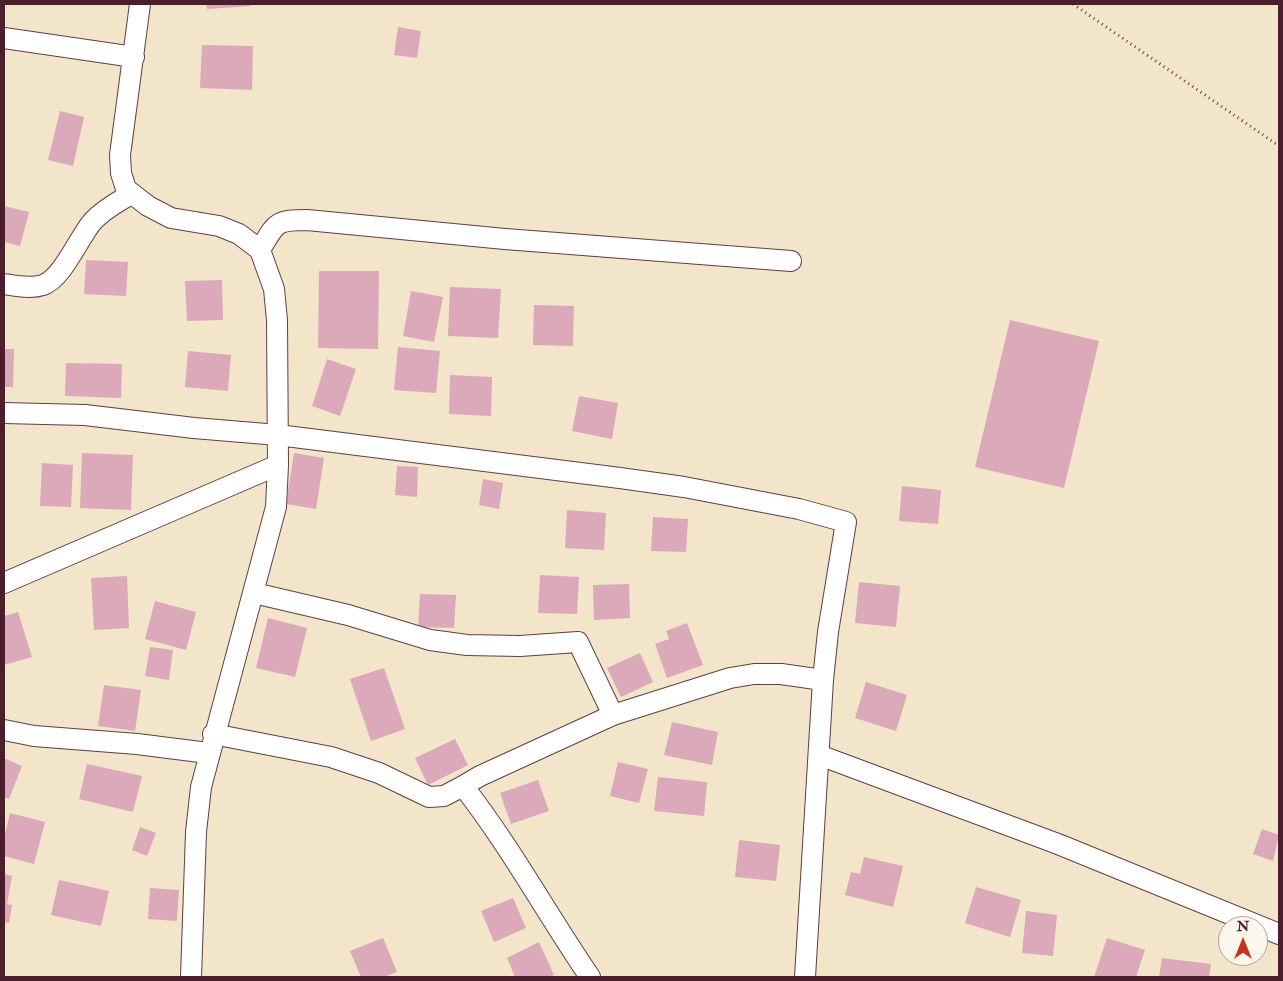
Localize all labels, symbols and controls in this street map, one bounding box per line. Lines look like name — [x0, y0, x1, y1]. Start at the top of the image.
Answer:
north arrow — [1218, 916, 1268, 966]
text: N — [1237, 918, 1249, 935]

